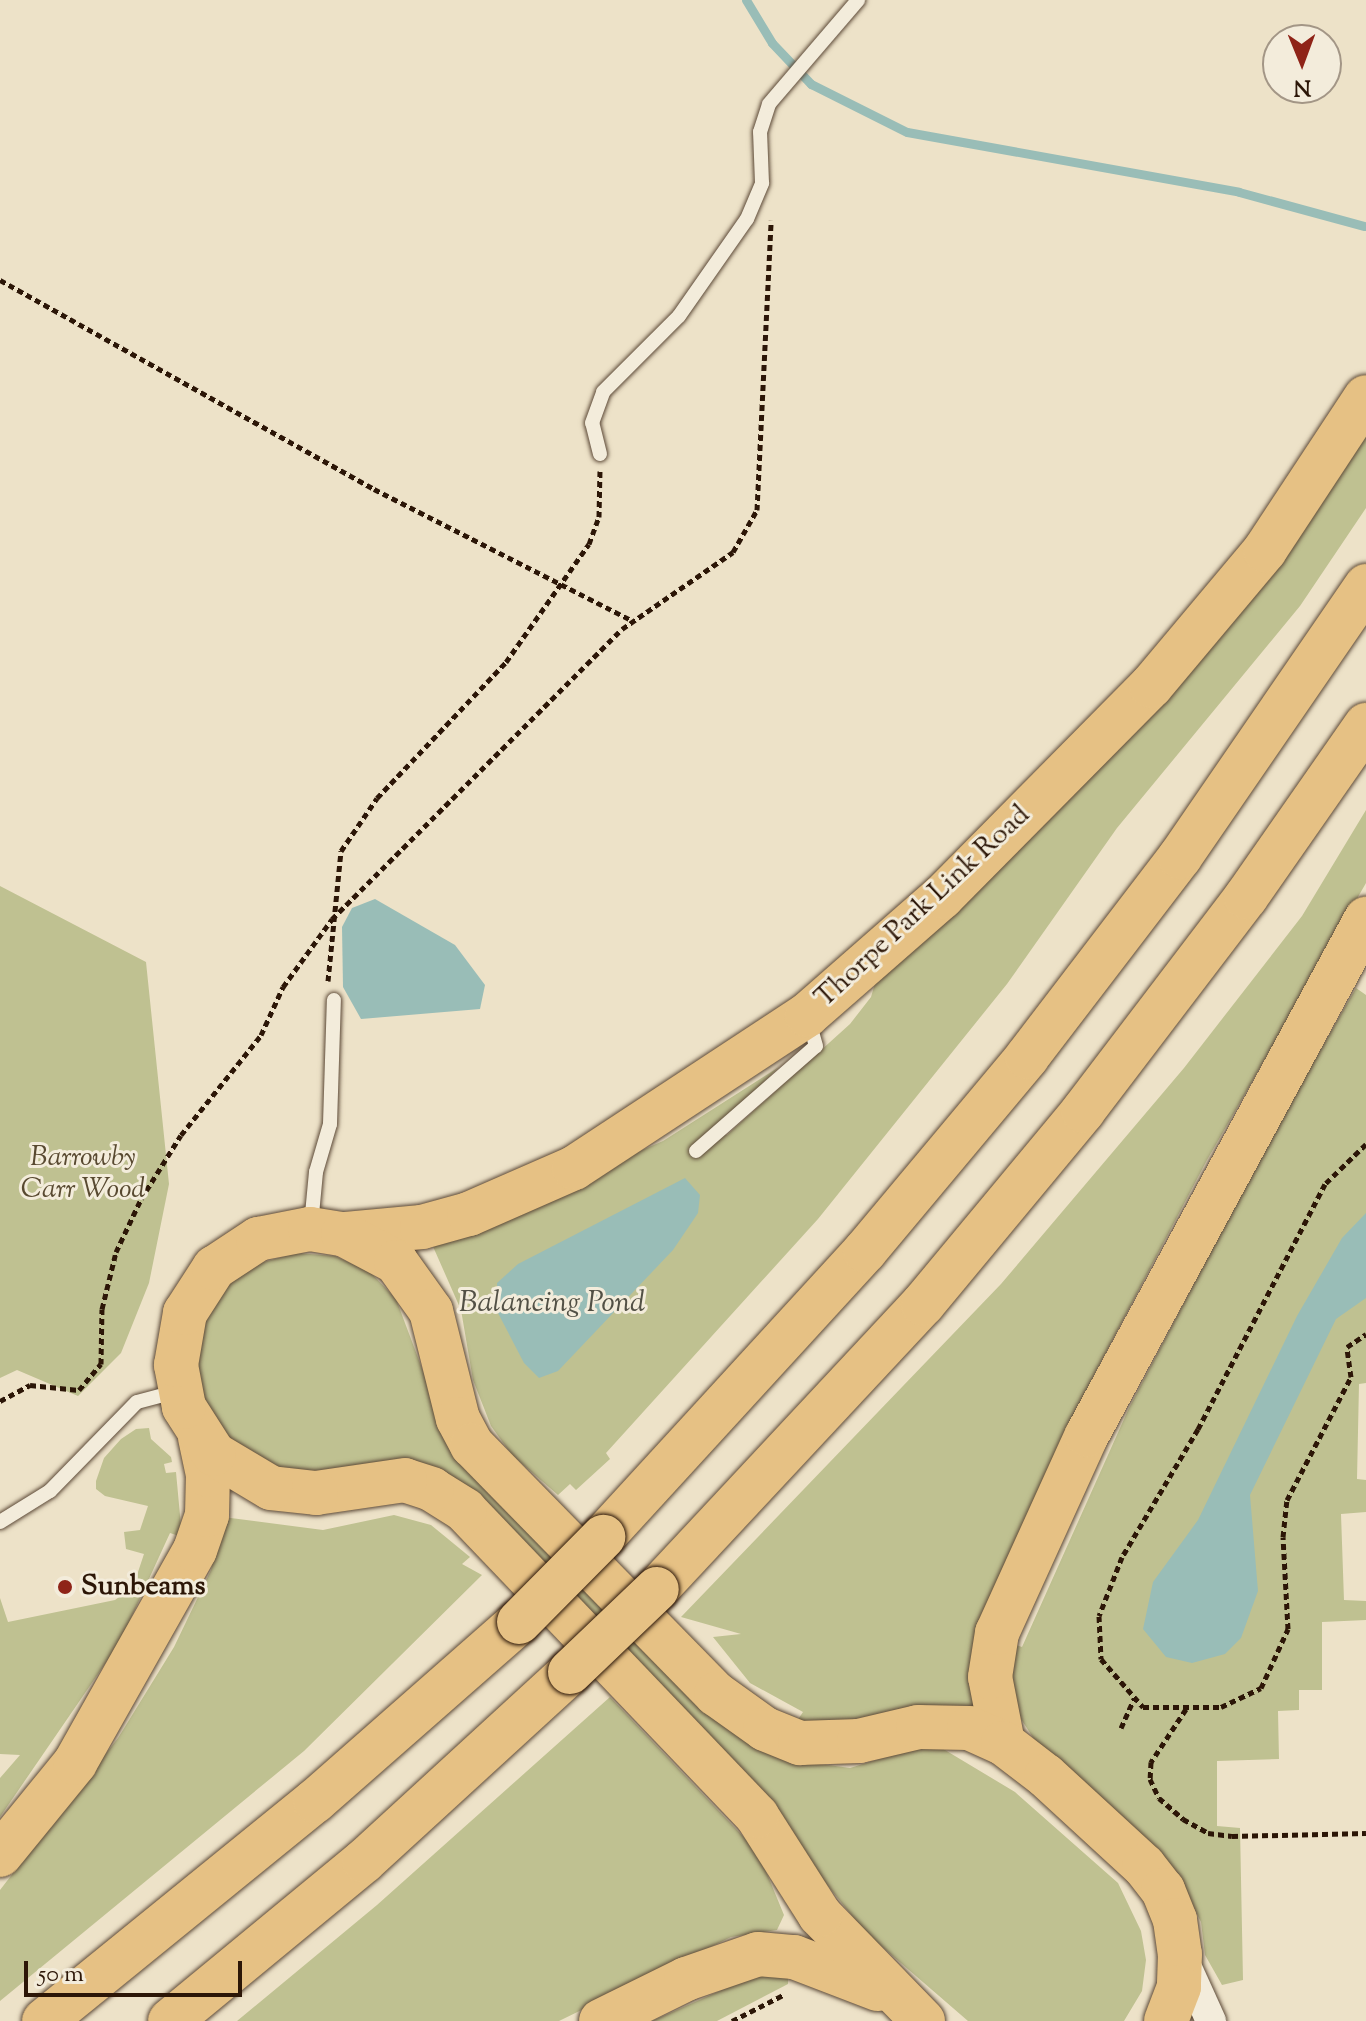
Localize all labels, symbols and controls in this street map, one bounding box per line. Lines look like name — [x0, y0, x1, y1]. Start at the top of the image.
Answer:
north arrow — [1262, 24, 1342, 104]
text: N — [1293, 70, 1311, 102]
street label: Thorpe Park Link Road — [809, 799, 1037, 1015]
park label: Barrowby Carr Wood — [21, 1141, 145, 1207]
water label: Balancing Pond — [459, 1286, 645, 1322]
place label: Sunbeams — [81, 1570, 206, 1604]
marker: Sunbeams — [56, 1578, 74, 1596]
scale bar — [28, 1945, 246, 1995]
text: 50 m — [38, 1958, 84, 1992]

